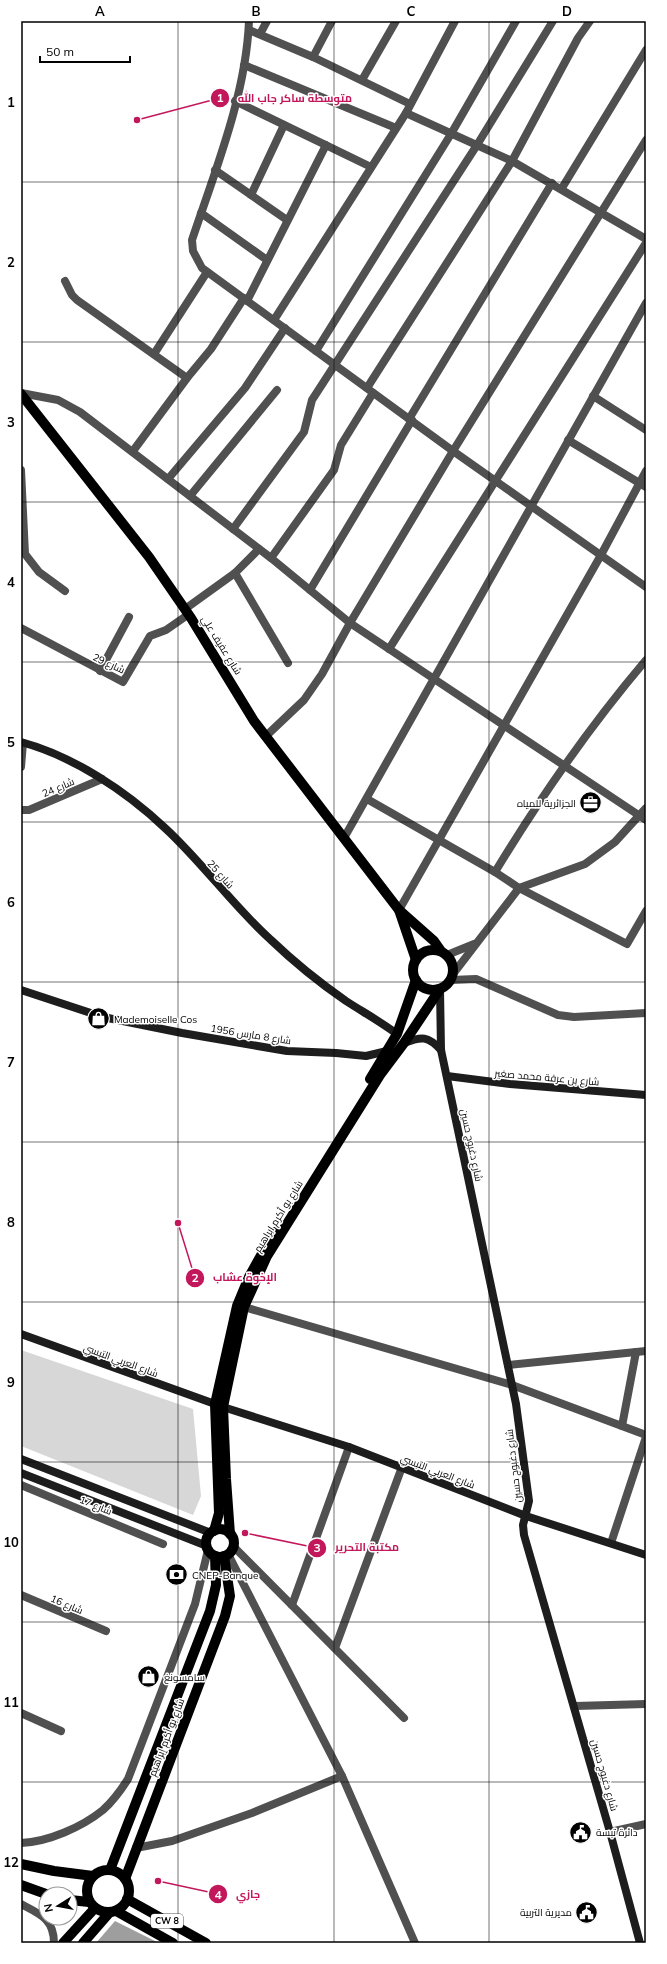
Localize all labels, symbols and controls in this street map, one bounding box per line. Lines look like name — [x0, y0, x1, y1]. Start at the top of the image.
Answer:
text: A — [95, 3, 105, 19]
text: B — [252, 3, 261, 19]
text: C — [407, 3, 416, 19]
text: D — [562, 3, 572, 19]
scale bar — [40, 38, 130, 64]
text: 50 m — [46, 44, 74, 59]
callout: متوسطة ساكر جاب الله — [210, 86, 360, 109]
text: 1 — [216, 90, 224, 105]
text: متوسطة ساكر جاب الله — [238, 90, 352, 106]
text: 1 — [7, 94, 15, 110]
text: 2 — [7, 254, 15, 270]
text: 3 — [7, 414, 15, 430]
text: 4 — [7, 574, 15, 590]
street label: شارع عفيف علي — [198, 613, 245, 678]
street label: شارع 29 — [91, 650, 127, 677]
text: 5 — [7, 734, 15, 750]
street label: شارع 24 — [40, 775, 76, 800]
office icon: الجزائرية للمياه — [578, 790, 604, 816]
place label: الجزائرية للمياه — [517, 797, 576, 810]
street label: شارع 25 — [204, 857, 237, 891]
text: 6 — [7, 894, 15, 910]
shop icon: Mademoiselle Cos — [86, 1006, 112, 1032]
place label: Mademoiselle Cos — [114, 1013, 197, 1026]
street label: شارع 8 مارس 1956 — [210, 1022, 292, 1047]
text: 7 — [7, 1054, 15, 1070]
street label: شارع بن عرفة محمد صغير — [493, 1066, 600, 1089]
street label: شارع دغبوج حسين — [457, 1108, 486, 1183]
street label: شارع بو أكرم ابراهيم — [251, 1178, 307, 1255]
text: 8 — [7, 1214, 15, 1230]
callout: الإخوة عشاب — [185, 1266, 285, 1289]
text: 2 — [191, 1270, 199, 1285]
text: الإخوة عشاب — [213, 1270, 277, 1285]
street label: شارع العربي التبسي — [81, 1341, 160, 1381]
text: 9 — [7, 1374, 15, 1390]
street label: شارع دغبوج حسين — [503, 1428, 524, 1503]
street label: شارع العربي التبسي — [398, 1451, 477, 1493]
street label: شارع 17 — [78, 1493, 114, 1518]
text: 10 — [3, 1534, 19, 1550]
callout: مكتبة التحرير — [307, 1536, 408, 1559]
text: 3 — [313, 1540, 321, 1555]
text: مكتبة التحرير — [334, 1540, 399, 1554]
bank icon: CNEP-Banque — [163, 1562, 189, 1588]
place label: CNEP-Banque — [192, 1569, 259, 1582]
street label: شارع 16 — [49, 1592, 85, 1617]
shop icon: سامسونغ — [135, 1664, 161, 1690]
place label: سامسونغ — [164, 1671, 205, 1684]
text: 11 — [3, 1694, 19, 1710]
street label: شارع بو أكرم إبراهيم — [146, 1696, 188, 1778]
street label: شارع دغبوج حسين — [588, 1738, 621, 1812]
public building icon: دائرة تبسة — [567, 1819, 593, 1845]
place label: دائرة تبسة — [596, 1826, 638, 1839]
text: 12 — [3, 1854, 19, 1870]
callout: جازي — [208, 1883, 268, 1906]
north arrow — [38, 1886, 78, 1926]
text: 4 — [214, 1887, 222, 1902]
text: جازي — [236, 1887, 260, 1904]
public building icon: مديرية التربية — [574, 1899, 600, 1925]
text: N — [41, 1902, 56, 1913]
place label: مديرية التربية — [520, 1906, 572, 1919]
road number: CW 8 — [151, 1914, 183, 1928]

